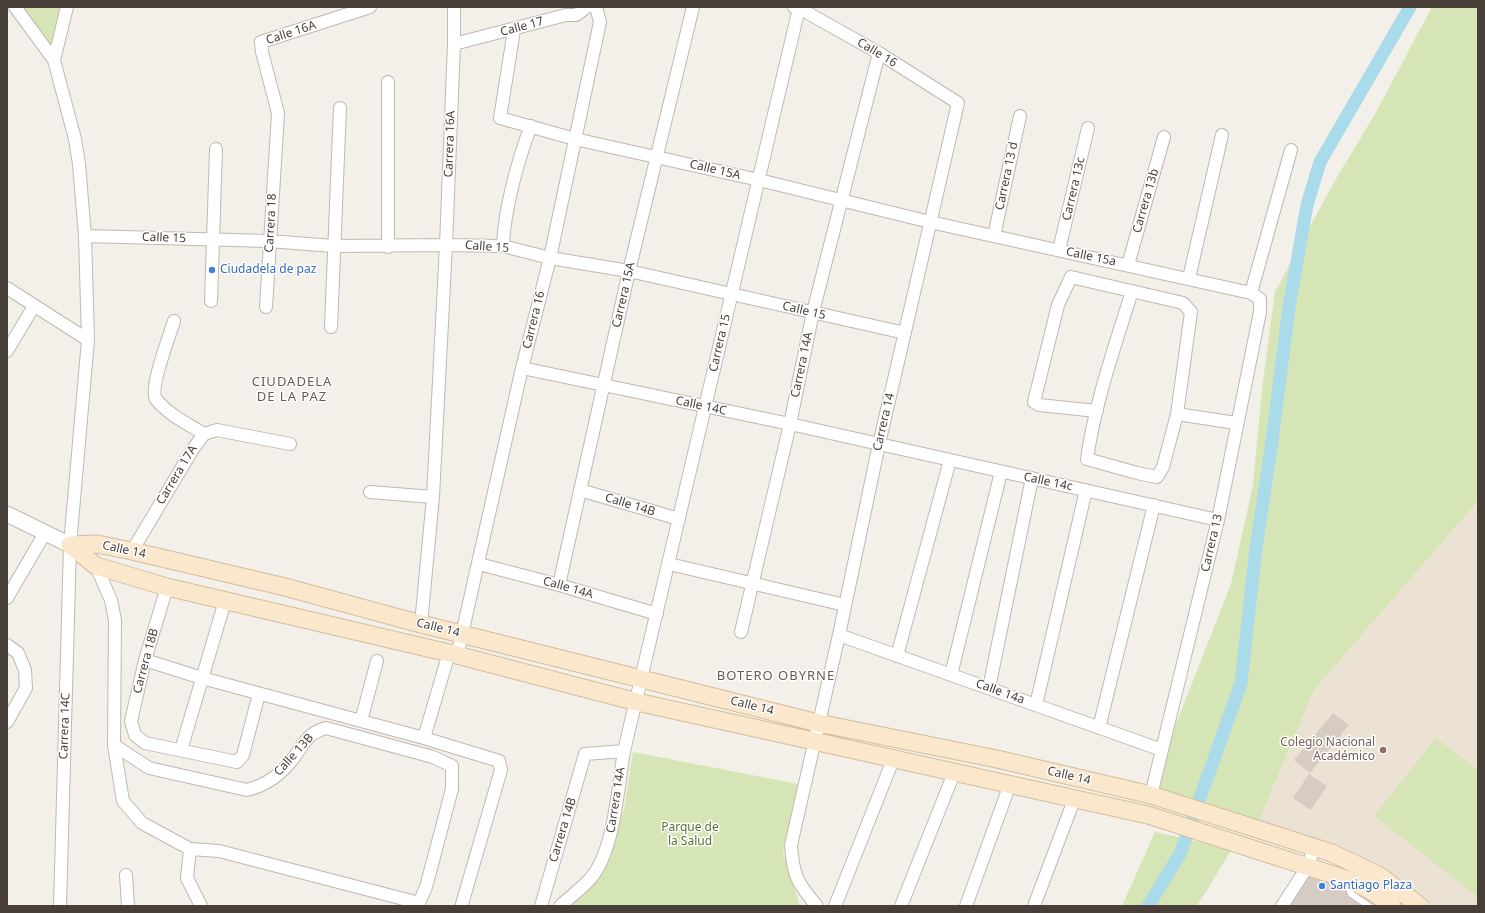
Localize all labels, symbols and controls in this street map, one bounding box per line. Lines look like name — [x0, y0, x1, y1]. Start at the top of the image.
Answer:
street label: Calle 17 — [499, 14, 545, 40]
street label: Calle 16A — [264, 18, 318, 48]
street label: Calle 16 — [854, 35, 900, 71]
street label: Carrera 16A — [442, 110, 458, 178]
street label: Carrera 13 d — [993, 140, 1021, 212]
street label: Carrera 13c — [1060, 156, 1088, 222]
street label: Calle 15A — [688, 157, 742, 183]
street label: Carrera 13b — [1130, 167, 1162, 235]
street label: Carrera 18 — [262, 193, 280, 253]
street label: Calle 15 — [142, 230, 186, 246]
street label: Calle 15 — [464, 238, 510, 256]
street label: Calle 15a — [1065, 245, 1117, 269]
street label: Carrera 15A — [609, 261, 639, 329]
place label: Ciudadela de paz — [220, 263, 316, 277]
marker: Ciudadela de paz — [207, 265, 217, 275]
street label: Carrera 16 — [520, 290, 548, 350]
street label: Calle 15 — [781, 299, 827, 323]
street label: Carrera 15 — [706, 313, 734, 373]
street label: Carrera 14A — [788, 331, 816, 399]
district label: CIUDADELA DE LA PAZ — [252, 374, 332, 405]
street label: Carrera 14 — [870, 392, 898, 452]
street label: Calle 14C — [674, 394, 728, 418]
street label: Carrera 17A — [154, 443, 200, 507]
street label: Calle 14c — [1022, 470, 1074, 494]
street label: Calle 14B — [603, 491, 657, 519]
street label: Carrera 13 — [1198, 513, 1226, 573]
street label: Calle 14 — [101, 538, 147, 562]
street label: Calle 14A — [541, 574, 595, 602]
street label: Calle 14 — [415, 616, 461, 640]
street label: Carrera 18B — [130, 627, 162, 695]
district label: BOTERO OBYRNE — [717, 668, 835, 684]
street label: Calle 14a — [974, 677, 1026, 707]
street label: Carrera 14C — [57, 692, 73, 760]
street label: Calle 14 — [729, 694, 775, 718]
street label: Calle 13B — [271, 731, 317, 779]
place label: Colegio Nacional Académico — [1280, 736, 1375, 764]
marker: Colegio Nacional Académico — [1378, 745, 1388, 755]
street label: Calle 14 — [1046, 764, 1092, 788]
street label: Carrera 14A — [604, 766, 628, 834]
street label: Carrera 14B — [546, 796, 580, 864]
park label: Parque de la Salud — [661, 821, 719, 849]
place label: Santiago Plaza — [1330, 879, 1412, 893]
marker: Santiago Plaza — [1317, 881, 1327, 891]

